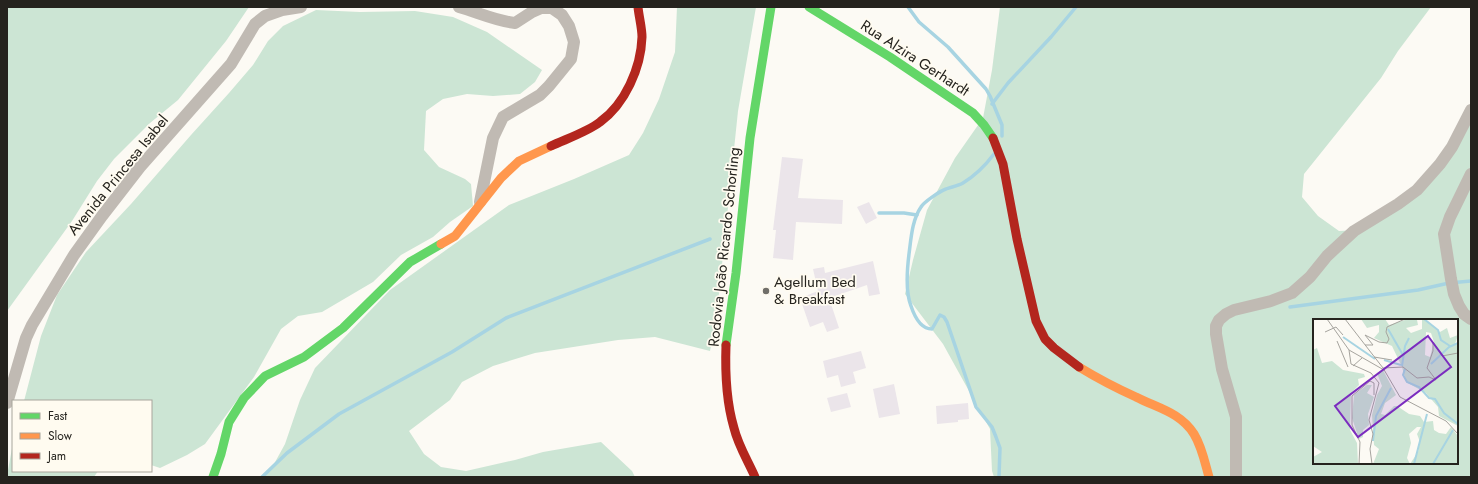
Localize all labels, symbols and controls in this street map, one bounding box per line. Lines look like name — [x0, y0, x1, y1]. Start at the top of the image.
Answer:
street label: Rua Alzira Gerhardt — [856, 14, 974, 102]
street label: Avenida Princesa Isabel — [62, 110, 174, 240]
street label: Rodovia João Ricardo Schorling — [703, 146, 745, 348]
place label: Agellum Bed & Breakfast — [774, 271, 856, 310]
marker: Agellum Bed & Breakfast — [761, 286, 771, 296]
inset map — [1313, 319, 1458, 464]
legend — [12, 400, 152, 472]
text: Fast — [48, 407, 67, 425]
text: Slow — [48, 427, 73, 445]
text: Jam — [46, 447, 66, 465]

